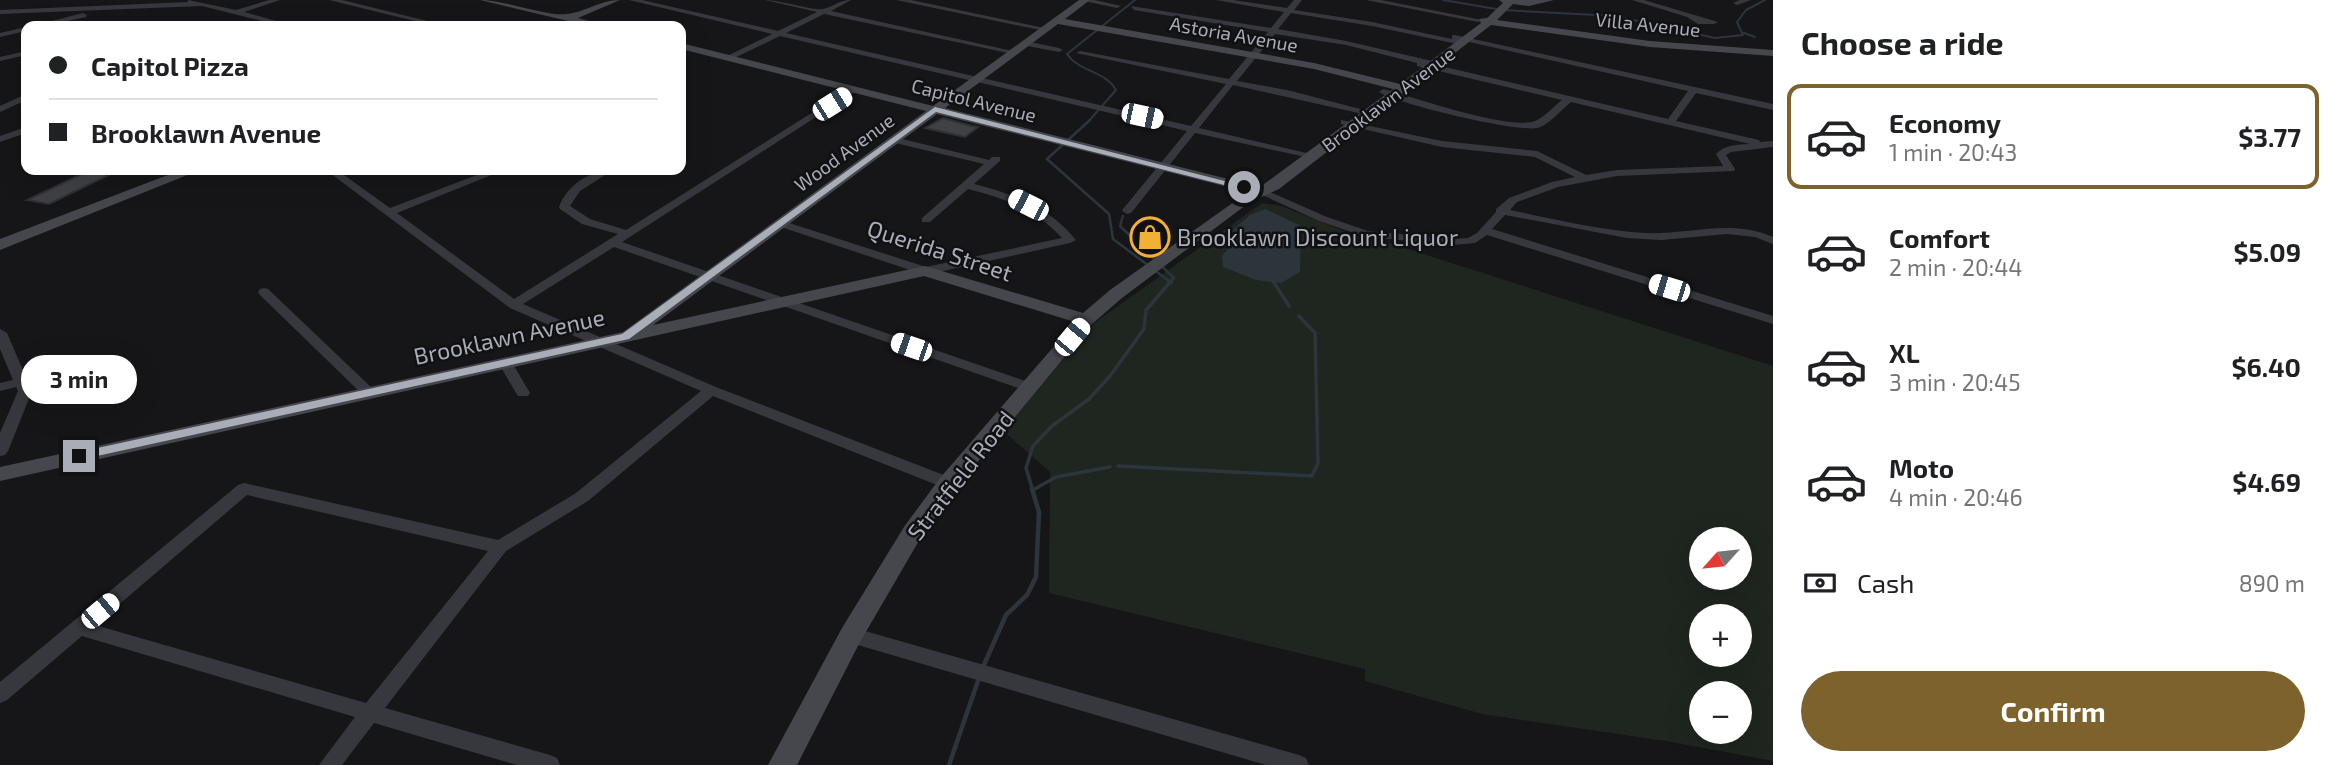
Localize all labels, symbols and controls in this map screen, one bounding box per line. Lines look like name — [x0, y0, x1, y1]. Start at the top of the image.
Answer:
street label: Villa Avenue — [1594, 7, 1702, 41]
street label: Astoria Avenue — [1168, 11, 1300, 57]
text: Choose a ride — [1801, 23, 2004, 61]
street label: Brooklawn Avenue — [1317, 41, 1459, 157]
text: Capitol Pizza — [91, 50, 249, 81]
street label: Capitol Avenue — [909, 73, 1039, 127]
car — [809, 84, 856, 124]
car — [1120, 101, 1165, 131]
icon: car — [1805, 105, 1868, 168]
text: Economy — [1889, 107, 2001, 138]
street label: Wood Avenue — [790, 108, 898, 196]
text: Brooklawn Avenue — [91, 117, 321, 148]
text: $3.77 — [2238, 121, 2301, 152]
text: 1 min · 20:43 — [1889, 138, 2017, 166]
route start — [1228, 171, 1260, 203]
car — [1005, 186, 1052, 224]
street label: Querida Street — [864, 213, 1016, 287]
shop icon: Brooklawn Discount Liquor — [1129, 216, 1171, 258]
icon: car — [1805, 220, 1868, 283]
text: Comfort — [1889, 222, 1990, 253]
place label: Brooklawn Discount Liquor — [1177, 223, 1458, 251]
text: $5.09 — [2233, 236, 2301, 267]
text: 2 min · 20:44 — [1889, 253, 2022, 281]
car — [1646, 272, 1693, 304]
street label: Brooklawn Avenue — [411, 302, 607, 370]
car — [1051, 314, 1094, 360]
car — [888, 330, 935, 364]
icon: car — [1805, 335, 1868, 398]
text: XL — [1889, 337, 1920, 368]
text: $6.40 — [2231, 351, 2301, 382]
callout: 3 min — [21, 354, 137, 404]
text: 3 min — [50, 365, 108, 393]
text: 3 min · 20:45 — [1889, 368, 2021, 396]
street label: Stratfield Road — [901, 405, 1019, 545]
route end — [63, 440, 95, 472]
icon: car — [1805, 450, 1868, 513]
text: Moto — [1889, 452, 1954, 483]
text: $4.69 — [2232, 466, 2301, 497]
text: 4 min · 20:46 — [1889, 483, 2023, 511]
north arrow — [1689, 527, 1752, 590]
map controls — [1689, 527, 1752, 744]
icon: cash — [1801, 564, 1839, 602]
text: Cash — [1857, 567, 1914, 598]
text: 890 m — [2239, 569, 2305, 597]
car — [78, 589, 123, 633]
button: + — [1689, 604, 1752, 667]
button: Confirm — [1801, 671, 2305, 751]
button: − — [1689, 681, 1752, 744]

